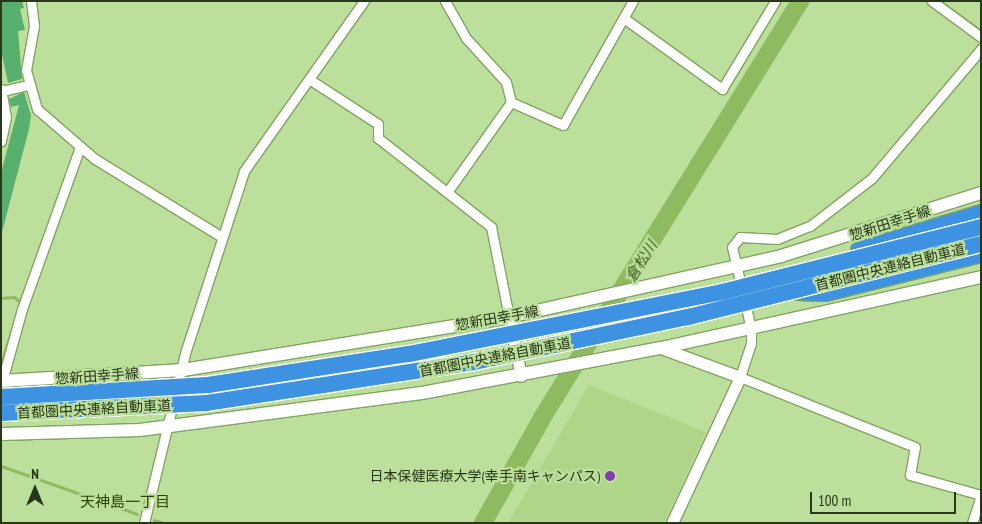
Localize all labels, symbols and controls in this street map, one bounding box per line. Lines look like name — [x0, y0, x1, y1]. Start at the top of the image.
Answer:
street label: 惣新田幸手線 — [847, 202, 933, 244]
water label: 倉松川 — [621, 237, 661, 285]
street label: 首都圏中央連絡自動車道 — [813, 240, 967, 294]
street label: 惣新田幸手線 — [454, 302, 540, 334]
street label: 首都圏中央連絡自動車道 — [418, 334, 572, 380]
street label: 惣新田幸手線 — [55, 365, 139, 387]
street label: 首都圏中央連絡自動車道 — [17, 397, 171, 421]
north arrow — [10, 464, 60, 514]
text: N — [31, 465, 39, 483]
place label: 日本保健医療大学(幸手南キャンパス) — [369, 468, 600, 484]
marker: 日本保健医療大学(幸手南キャンパス) — [604, 470, 616, 482]
scale bar — [812, 482, 958, 514]
text: 100 m — [818, 491, 851, 510]
district label: 天神島一丁目 — [80, 493, 170, 511]

